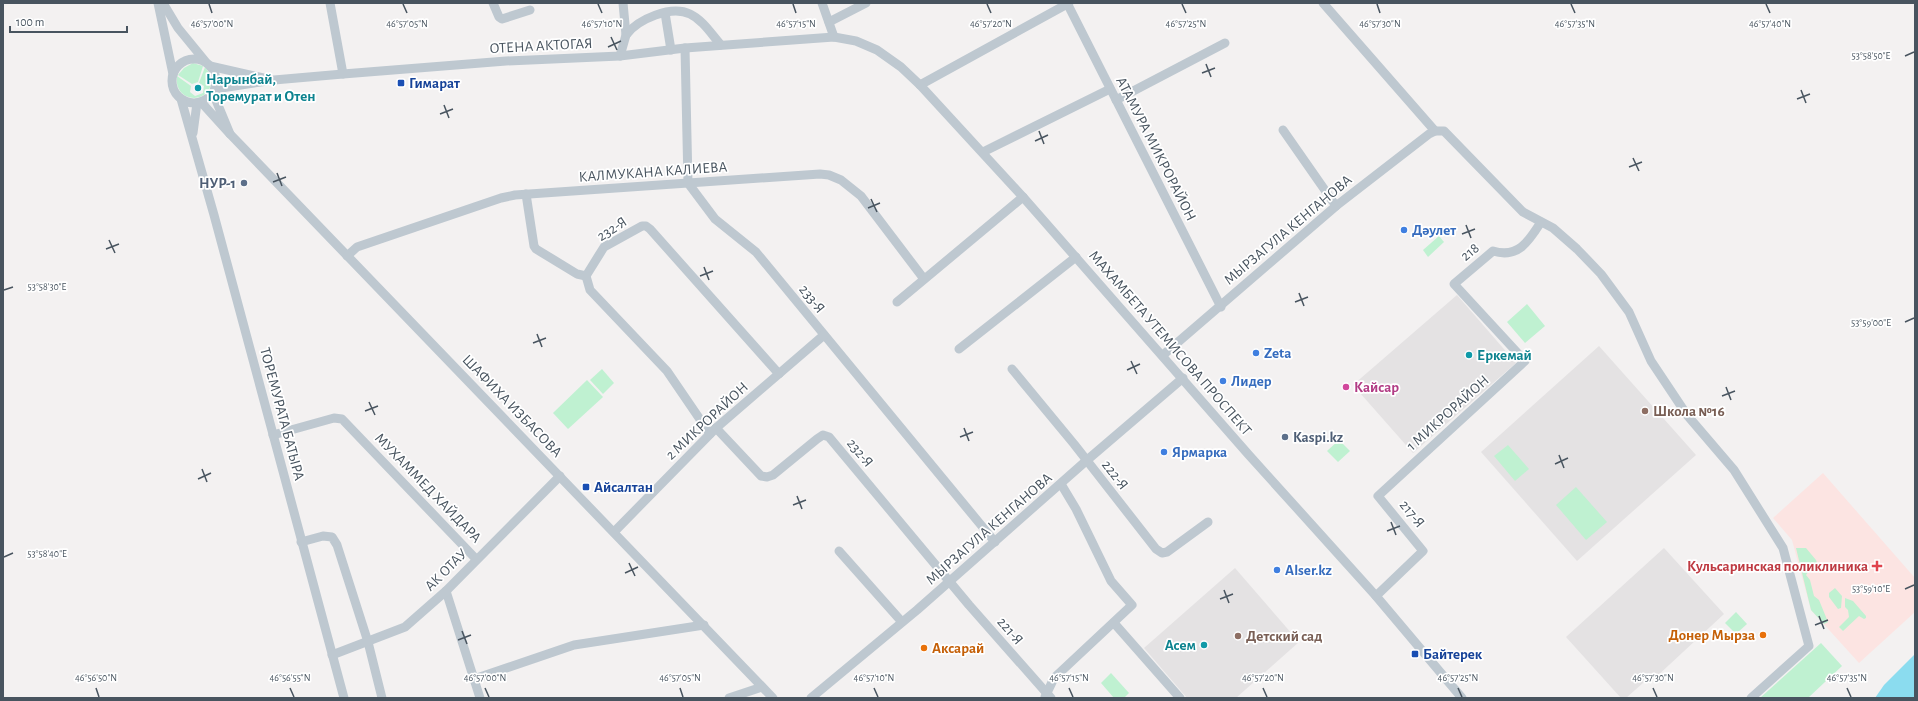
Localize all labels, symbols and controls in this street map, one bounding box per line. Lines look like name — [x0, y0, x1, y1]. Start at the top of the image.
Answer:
scale bar — [10, 8, 127, 34]
text: 100 m — [16, 16, 44, 28]
text: 46°57'00"N — [191, 19, 233, 29]
text: 46°57'05"N — [386, 19, 428, 29]
text: 46°57'10"N — [582, 19, 622, 29]
text: 46°57'15"N — [776, 19, 816, 29]
text: 46°57'20"N — [970, 19, 1012, 29]
text: 46°57'25"N — [1166, 19, 1206, 29]
text: 46°57'30"N — [1359, 19, 1401, 29]
text: 46°57'35"N — [1555, 19, 1595, 29]
text: 46°57'40"N — [1749, 19, 1791, 29]
street label: ОТЕНА АКТОГАЯ — [489, 36, 593, 56]
text: 53°58'50"E — [1852, 51, 1891, 61]
place label: Нарынбай, Торемурат и Отен — [206, 72, 315, 104]
street label: АТАМУРА МИКРОРАЙОН — [1113, 75, 1199, 223]
place label: Гимарат — [409, 76, 460, 91]
marker: Гимарат — [396, 78, 406, 88]
marker: Нарынбай, Торемурат и Отен — [193, 83, 203, 93]
street label: КАЛМУКАНА КАЛИЕВА — [578, 159, 728, 185]
street label: МЫРЗАГУЛА КЕНГАНОВА — [1221, 172, 1355, 288]
place label: НУР-1 — [199, 176, 236, 191]
marker: НУР-1 — [239, 178, 249, 188]
street label: 232-Я — [594, 214, 630, 244]
place label: Дәулет — [1412, 223, 1456, 238]
marker: Дәулет — [1399, 225, 1409, 235]
street label: 218 — [1458, 240, 1482, 264]
street label: МАХАМБЕТА УТЕМИСОВА ПРОСПЕКТ — [1086, 248, 1254, 438]
text: 53°58'30"E — [28, 282, 67, 292]
street label: 233-Я — [796, 282, 828, 316]
text: 53°59'00"E — [1851, 318, 1891, 328]
street label: ТОРЕМУРАТА БАТЫРА — [257, 346, 307, 482]
place label: Zeta — [1264, 346, 1291, 361]
marker: Zeta — [1251, 348, 1261, 358]
place label: Еркемай — [1477, 348, 1532, 363]
marker: Еркемай — [1464, 350, 1474, 360]
street label: ШАФИХА ИЗБАСОВА — [459, 352, 565, 460]
street label: 1 МИКРОРАЙОН — [1404, 372, 1492, 454]
place label: Лидер — [1231, 374, 1272, 389]
marker: Лидер — [1218, 376, 1228, 386]
street label: 2 МИКРОРАЙОН — [663, 379, 751, 463]
place label: Кайсар — [1354, 380, 1399, 395]
marker: Кайсар — [1341, 382, 1351, 392]
place label: Школа №16 — [1653, 404, 1725, 419]
marker: Школа №16 — [1640, 406, 1650, 416]
street label: МУХАММЕД ХАЙДАРА — [372, 430, 484, 546]
place label: Kaspi.kz — [1293, 430, 1343, 445]
marker: Kaspi.kz — [1280, 432, 1290, 442]
street label: 232-Я — [844, 436, 876, 470]
place label: Ярмарка — [1172, 445, 1227, 460]
marker: Ярмарка — [1159, 447, 1169, 457]
street label: 222-Я — [1099, 457, 1131, 493]
street label: МЫРЗАГУЛА КЕНГАНОВА — [923, 470, 1055, 588]
place label: Айсалтан — [594, 480, 653, 495]
marker: Айсалтан — [581, 482, 591, 492]
street label: 217-Я — [1397, 497, 1427, 531]
street label: АК ОТАУ — [422, 546, 470, 594]
text: 53°58'40"E — [27, 549, 67, 559]
place label: Кульсаринская поликлиника — [1687, 559, 1868, 574]
marker: Кульсаринская поликлиника — [1871, 560, 1883, 572]
place label: Alser.kz — [1285, 563, 1332, 578]
marker: Alser.kz — [1272, 565, 1282, 575]
text: 53°59'10"E — [1852, 584, 1890, 594]
street label: 221-Я — [994, 614, 1026, 648]
place label: Донер Мырза — [1668, 628, 1755, 643]
place label: Детский сад — [1246, 629, 1322, 644]
marker: Донер Мырза — [1758, 630, 1768, 640]
marker: Детский сад — [1233, 631, 1243, 641]
place label: Асем — [1165, 638, 1196, 653]
marker: Асем — [1199, 640, 1209, 650]
place label: Аксарай — [932, 641, 984, 656]
marker: Аксарай — [919, 643, 929, 653]
place label: Байтерек — [1423, 647, 1483, 662]
marker: Байтерек — [1410, 649, 1420, 659]
text: 46°56'50"N — [75, 673, 117, 683]
text: 46°56'55"N — [270, 673, 310, 683]
text: 46°57'00"N — [464, 673, 506, 683]
text: 46°57'05"N — [659, 673, 701, 683]
text: 46°57'10"N — [854, 673, 894, 683]
text: 46°57'15"N — [1049, 673, 1089, 683]
text: 46°57'20"N — [1242, 673, 1284, 683]
text: 46°57'25"N — [1438, 673, 1478, 683]
text: 46°57'30"N — [1632, 673, 1674, 683]
text: 46°57'35"N — [1827, 673, 1867, 683]

